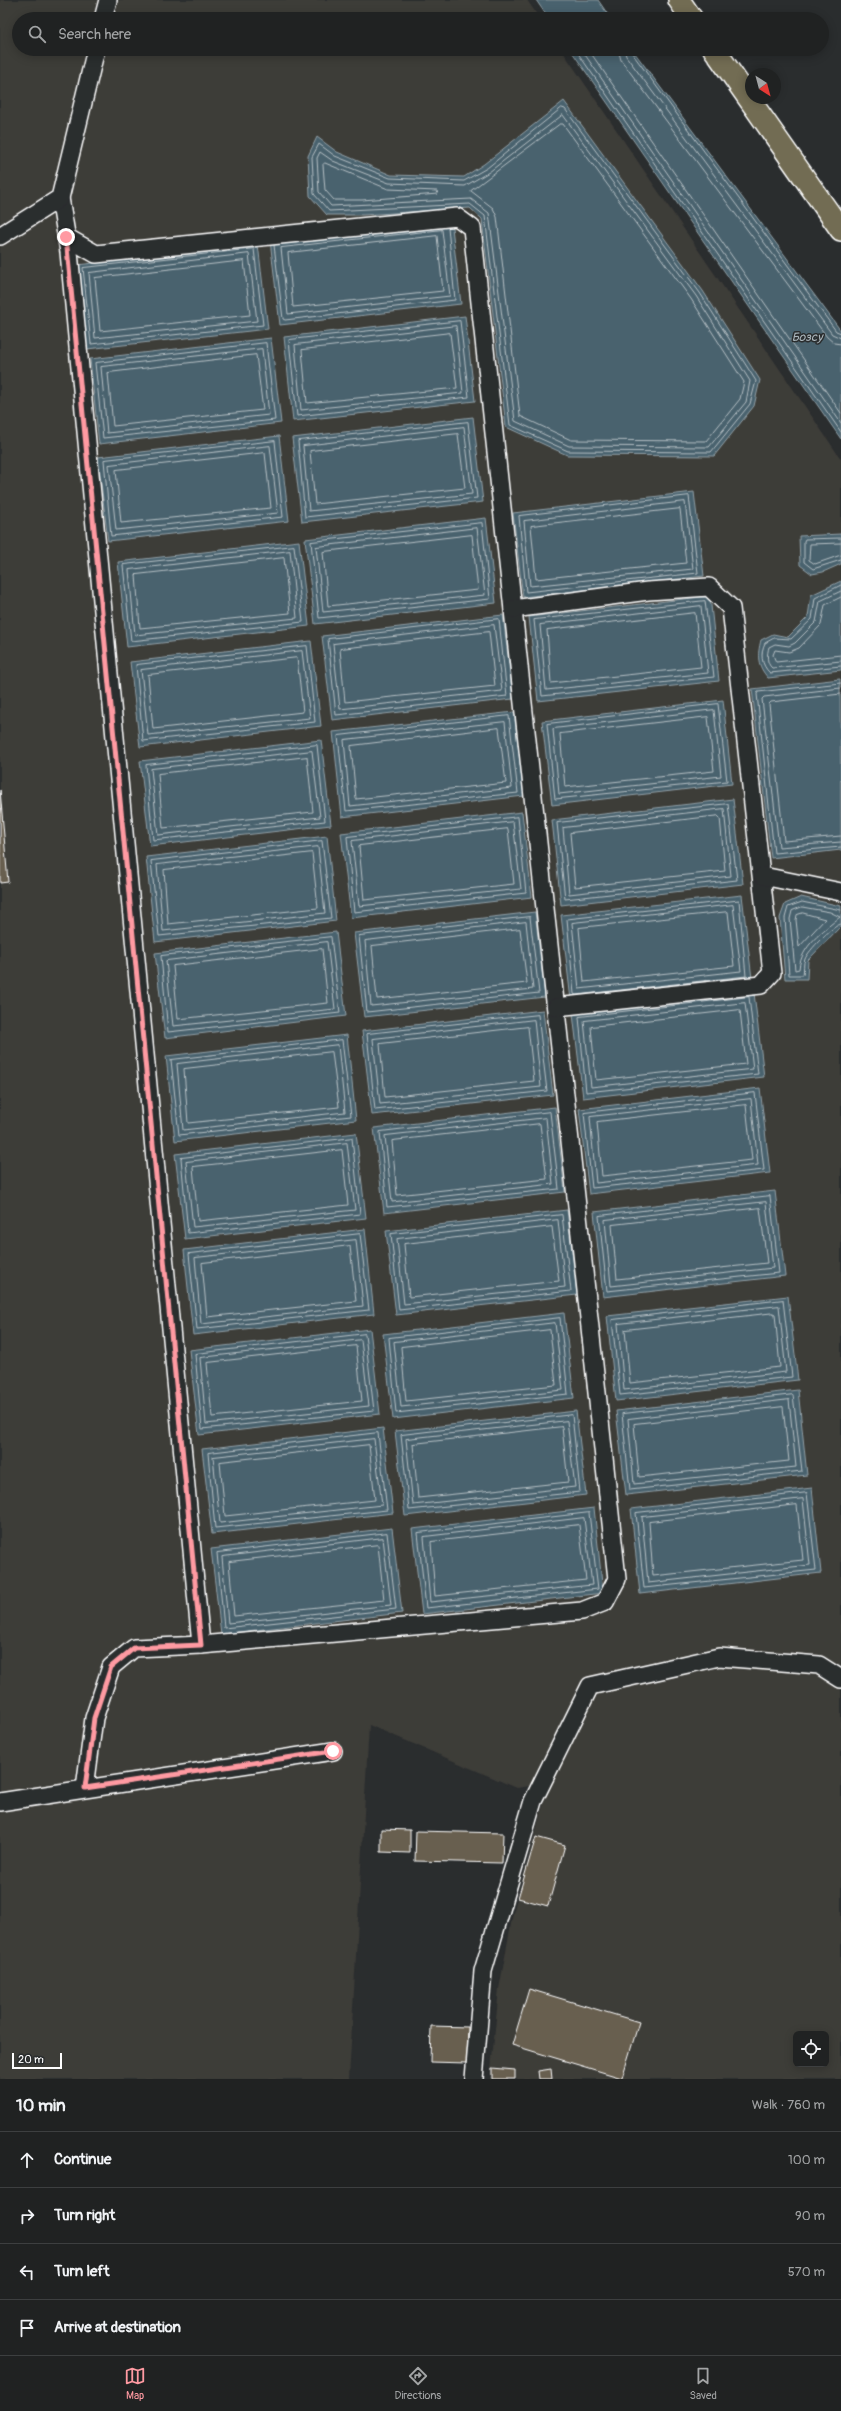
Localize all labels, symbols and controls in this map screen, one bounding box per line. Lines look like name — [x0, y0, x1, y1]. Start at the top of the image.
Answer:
search box — [12, 12, 829, 56]
icon: search — [26, 23, 48, 45]
text: Search here — [58, 25, 131, 44]
north arrow — [745, 68, 781, 104]
route end — [57, 228, 75, 246]
water label: Бозсу — [792, 330, 824, 345]
route start — [324, 1742, 342, 1760]
map controls — [793, 2031, 829, 2067]
button: locate — [793, 2031, 829, 2067]
scale bar — [12, 2051, 62, 2070]
text: 20 m — [18, 2053, 44, 2066]
text: 10 min — [16, 2095, 66, 2116]
text: Walk · 760 m — [752, 2097, 825, 2113]
icon: ahead — [16, 2149, 38, 2171]
text: Continue — [54, 2150, 112, 2169]
text: 100 m — [788, 2152, 825, 2168]
icon: right — [16, 2205, 38, 2227]
text: Turn right — [54, 2206, 115, 2225]
text: 90 m — [795, 2208, 825, 2224]
icon: left — [16, 2261, 38, 2283]
text: Turn left — [54, 2262, 110, 2281]
text: 570 m — [788, 2264, 825, 2280]
icon: arrive — [16, 2317, 38, 2339]
text: Arrive at destination — [54, 2318, 181, 2337]
tab: Map — [124, 2365, 146, 2402]
tab: Directions — [394, 2365, 441, 2402]
tab: Saved — [690, 2365, 717, 2402]

